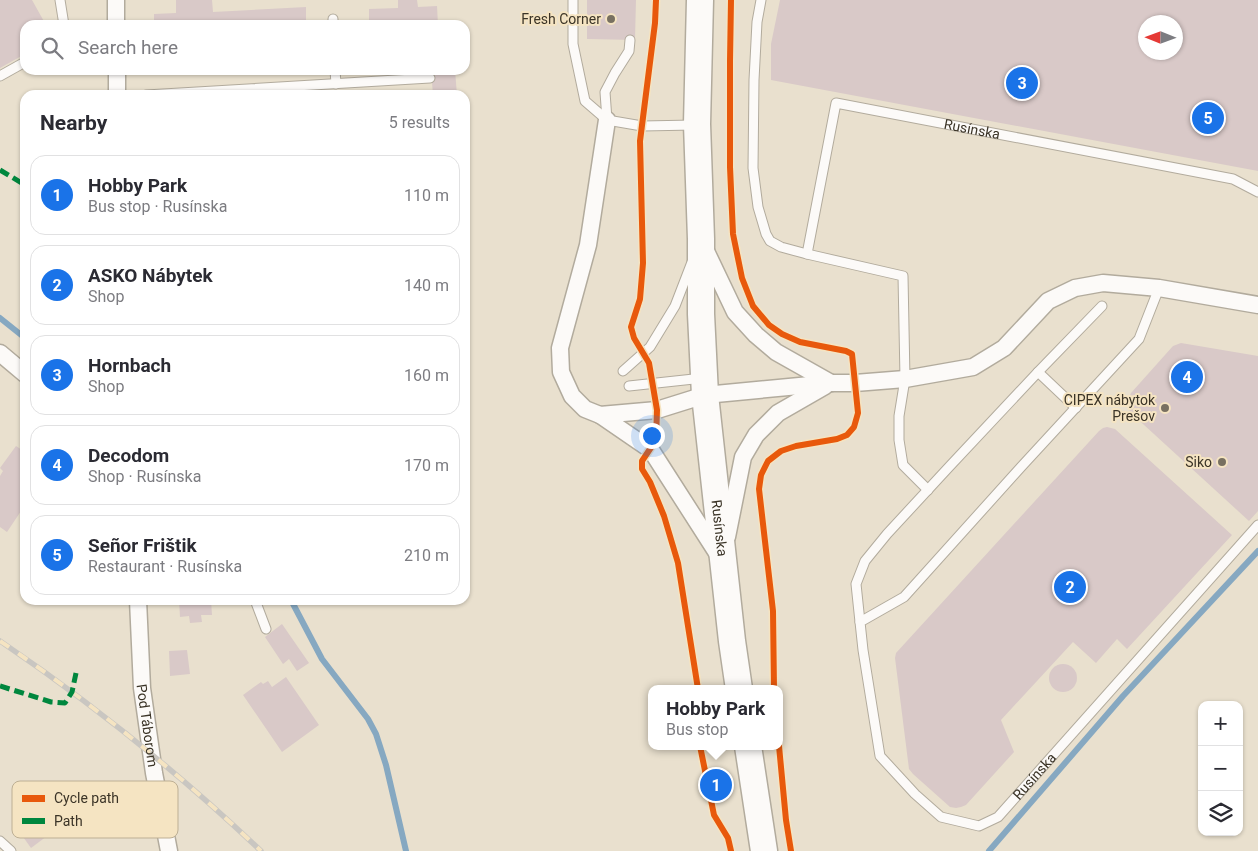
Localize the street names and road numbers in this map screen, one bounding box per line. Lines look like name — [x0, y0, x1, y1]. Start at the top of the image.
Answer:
street label: Rusínska — [943, 116, 1001, 142]
street label: Rusínska — [709, 499, 731, 557]
street label: Pod Táborom — [134, 683, 161, 768]
street label: Rusínska — [1009, 750, 1059, 803]

